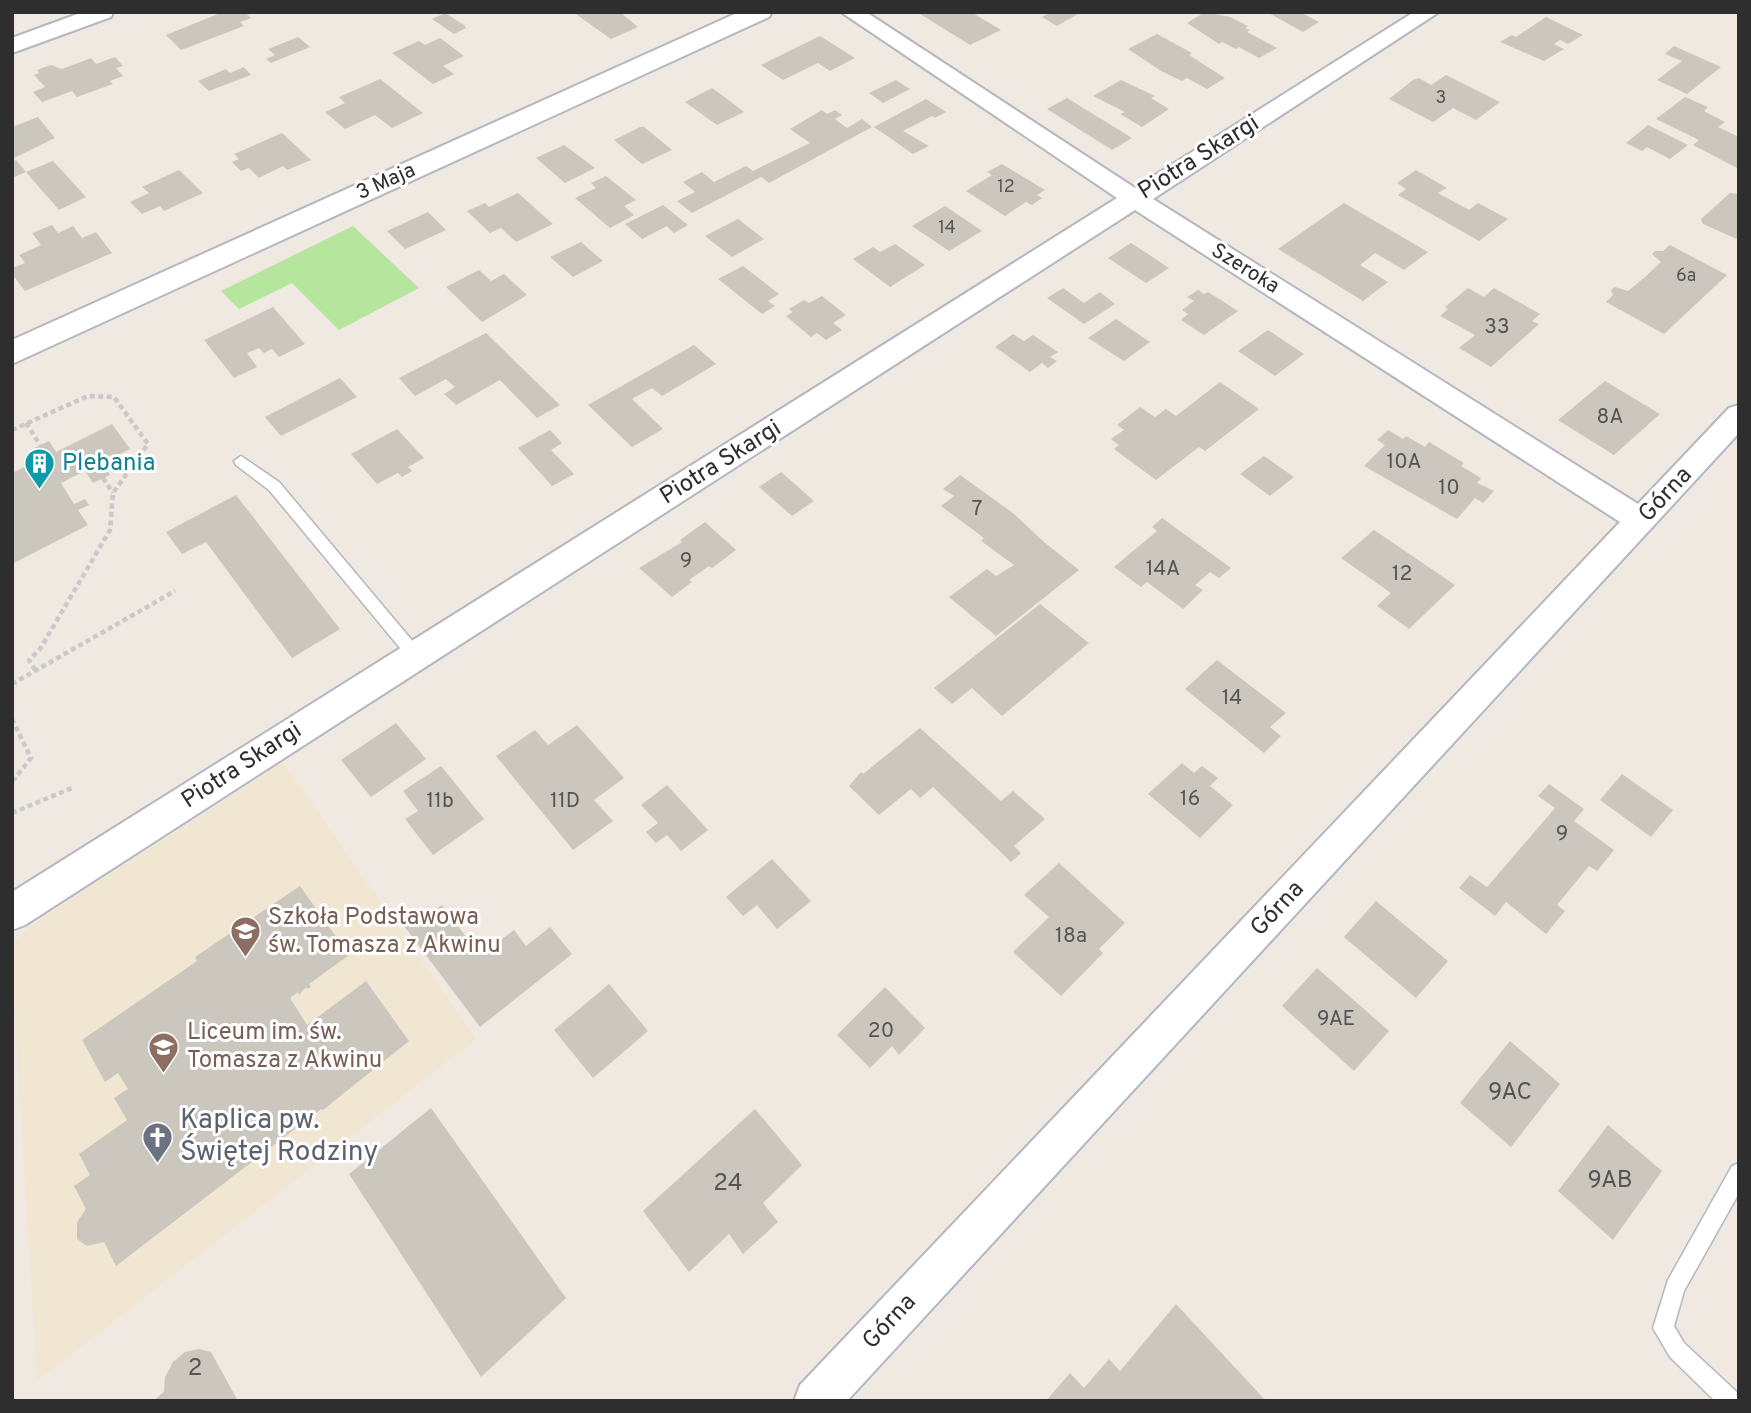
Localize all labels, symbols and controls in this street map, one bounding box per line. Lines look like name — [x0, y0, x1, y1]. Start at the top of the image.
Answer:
house number: 3 — [1436, 87, 1446, 110]
street label: Piotra Skargi — [1133, 109, 1265, 207]
street label: 3 Maja — [352, 157, 420, 207]
house number: 12 — [997, 176, 1015, 199]
house number: 14 — [938, 217, 956, 240]
street label: Szeroka — [1206, 238, 1284, 300]
house number: 6a — [1676, 265, 1696, 288]
house number: 33 — [1484, 314, 1510, 341]
house number: 8A — [1597, 404, 1623, 431]
street label: Piotra Skargi — [655, 414, 787, 512]
building icon: Plebania — [22, 447, 56, 491]
place label: Plebania — [62, 449, 155, 479]
house number: 10A — [1387, 449, 1421, 476]
street label: Górna — [1633, 461, 1699, 529]
house number: 10 — [1438, 475, 1460, 502]
house number: 7 — [972, 496, 983, 523]
house number: 9 — [680, 548, 692, 575]
house number: 14A — [1146, 556, 1180, 583]
house number: 12 — [1392, 561, 1412, 588]
house number: 14 — [1222, 685, 1242, 712]
street label: Piotra Skargi — [176, 716, 308, 816]
house number: 16 — [1180, 786, 1200, 813]
house number: 11b — [426, 788, 454, 815]
house number: 11D — [550, 788, 580, 815]
house number: 9 — [1556, 821, 1568, 848]
street label: Górna — [1245, 875, 1311, 943]
place label: Szkoła Podstawowa św. Tomasza z Akwinu — [268, 903, 501, 961]
school or university icon: Szkoła Podstawowa św. Tomasza z Akwinu — [228, 915, 262, 959]
house number: 18a — [1055, 923, 1087, 950]
house number: 9AE — [1317, 1006, 1355, 1033]
place label: Liceum im. św. Tomasza z Akwinu — [187, 1018, 382, 1076]
house number: 20 — [868, 1018, 894, 1045]
school or university icon: Liceum im. św. Tomasza z Akwinu — [147, 1030, 181, 1074]
house number: 9AC — [1488, 1078, 1532, 1108]
place label: Kaplica pw. Świętej Rodziny — [180, 1103, 378, 1171]
church icon: Kaplica pw. Świętej Rodziny — [140, 1120, 174, 1164]
house number: 9AB — [1588, 1166, 1632, 1196]
house number: 24 — [713, 1169, 743, 1199]
street label: Górna — [857, 1288, 923, 1356]
house number: 2 — [188, 1354, 202, 1384]

